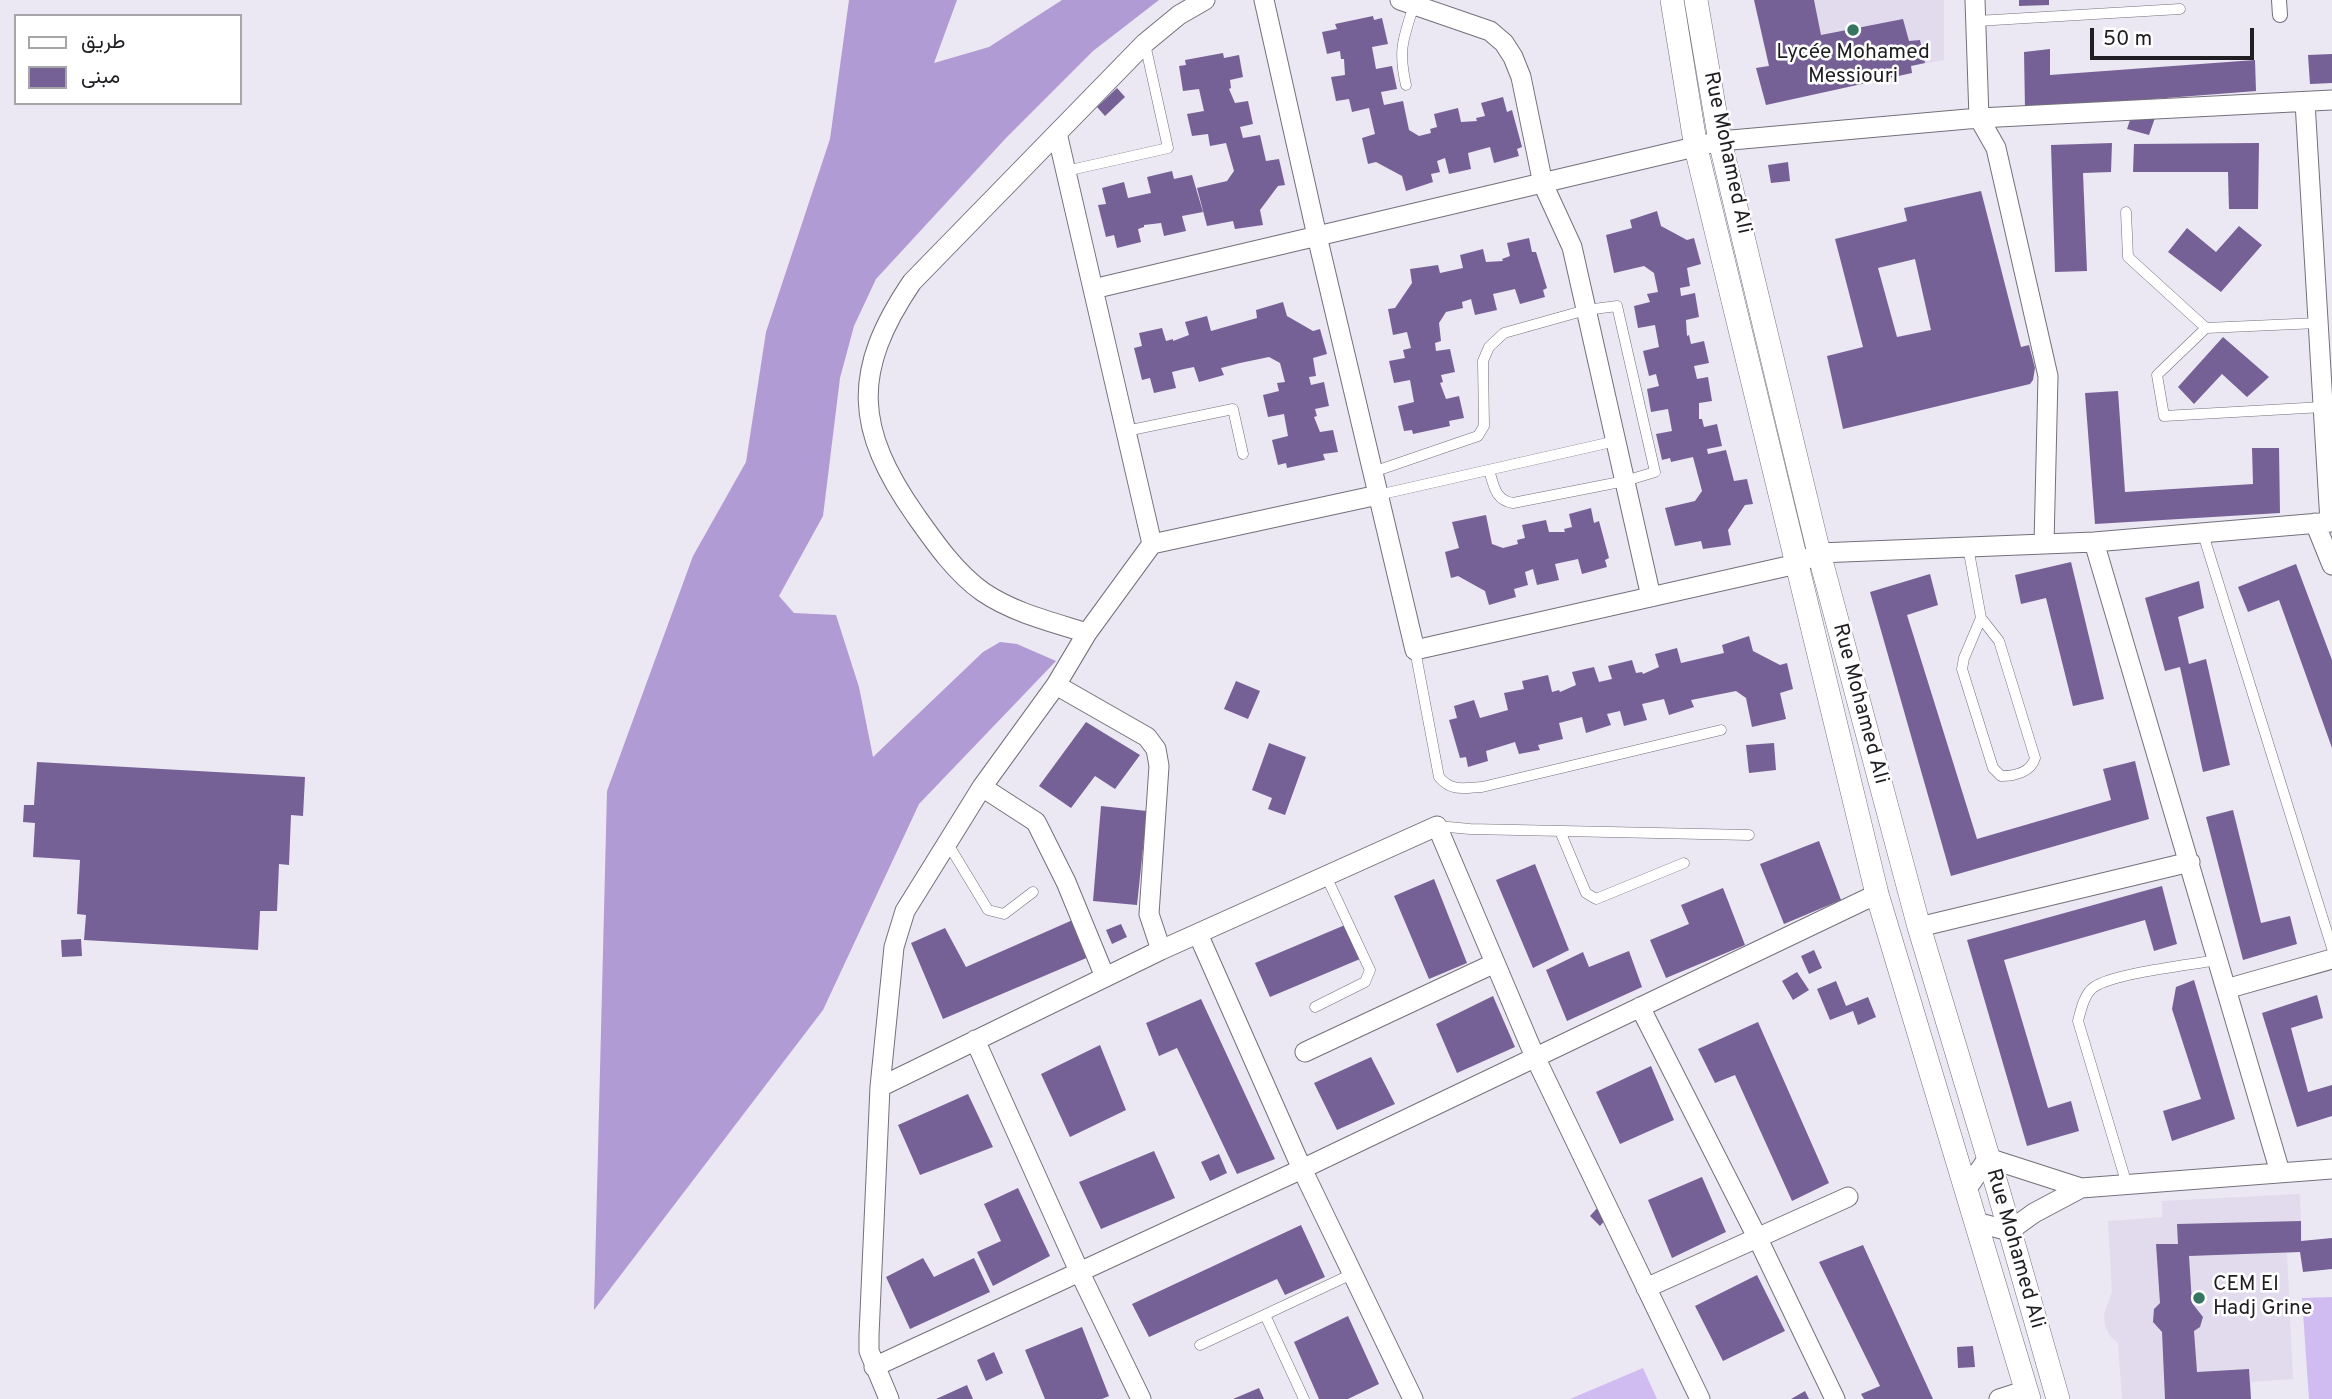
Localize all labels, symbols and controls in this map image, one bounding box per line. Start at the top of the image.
legend [14,14,242,105]
scale bar [2094,14,2258,58]
marker: Lycée Mohamed Messiouri [1845,22,1861,38]
text: 50 m [2103,26,2152,53]
text: طريق [81,29,126,56]
place label: Lycée Mohamed Messiouri [1776,41,1930,91]
text: مبنى [81,64,120,91]
street label: Rue Mohamed Ali [1697,70,1755,236]
street label: Rue Mohamed Ali [1825,621,1893,787]
street label: Rue Mohamed Ali [1979,1166,2049,1332]
place label: CEM El Hadj Grine [2213,1273,2312,1323]
marker: CEM El Hadj Grine [2191,1290,2207,1306]

